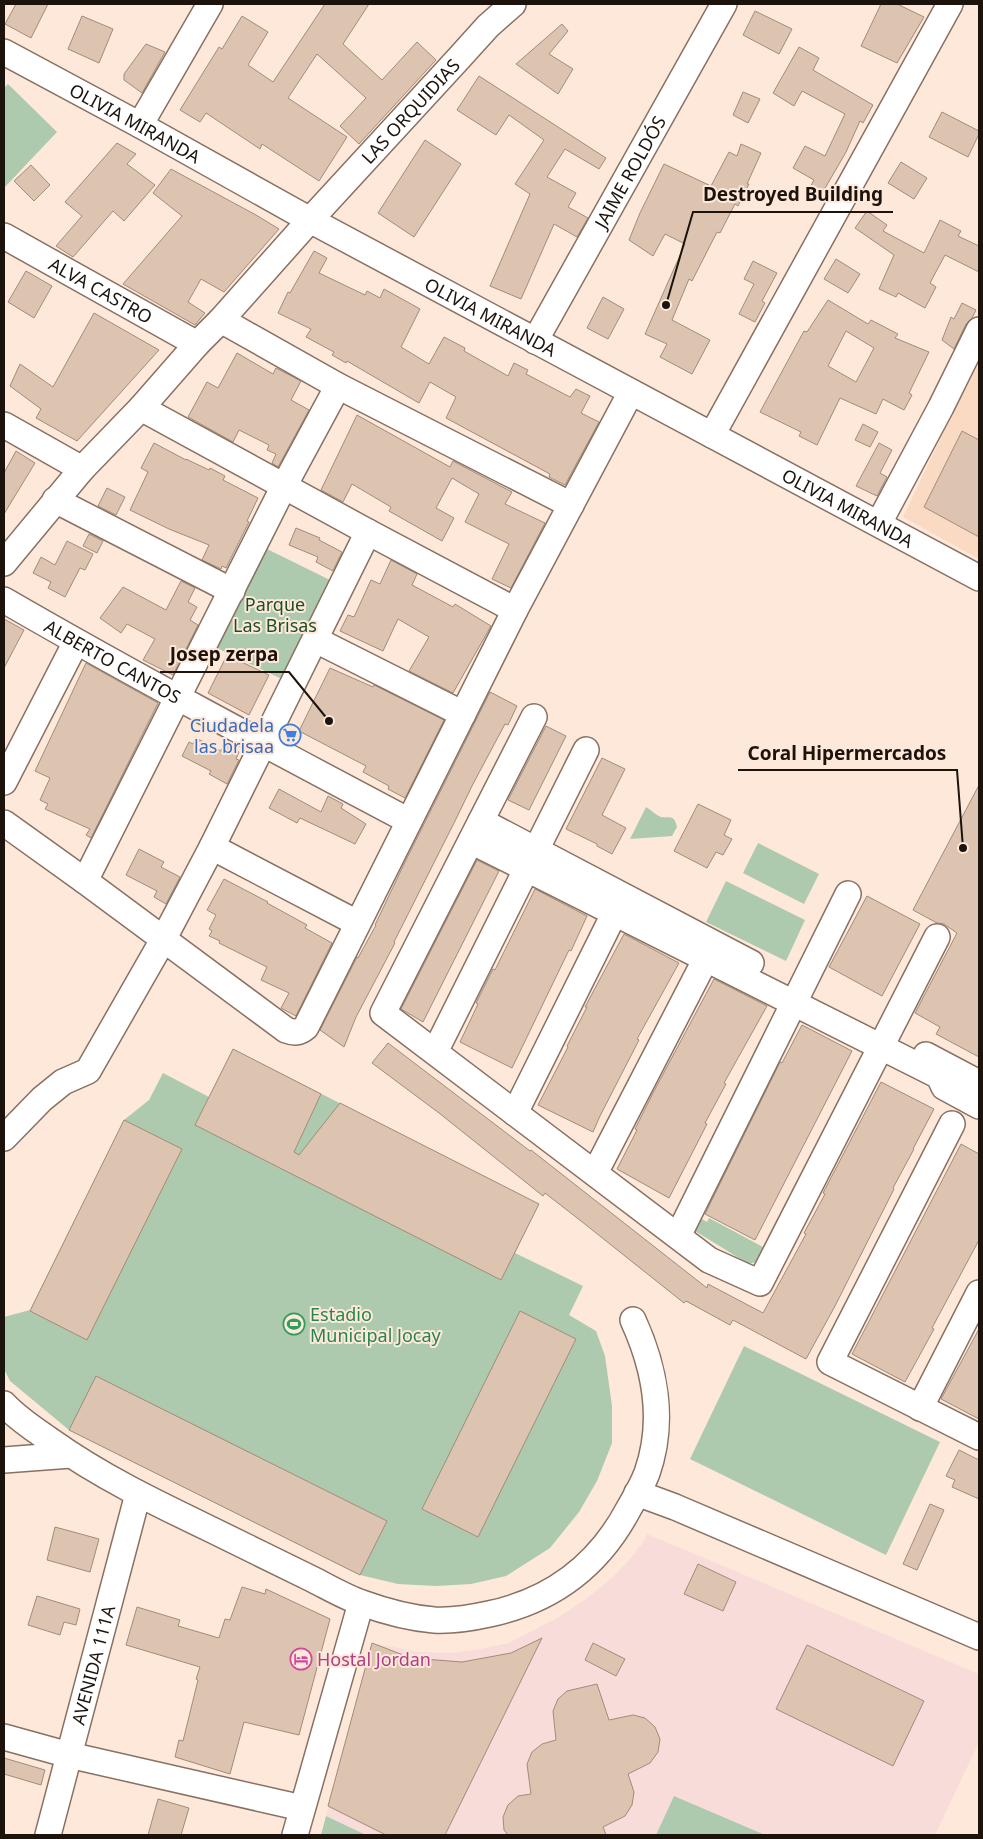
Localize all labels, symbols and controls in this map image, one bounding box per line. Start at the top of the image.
street label: LAS ORQUIDIAS [356,53,465,169]
street label: OLIVIA MIRANDA [65,77,205,169]
street label: JAIME ROLDÓS [588,111,671,234]
callout: Destroyed Building [693,178,893,212]
text: Destroyed Building [703,181,883,207]
street label: ALVA CASTRO [45,252,157,329]
street label: OLIVIA MIRANDA [421,272,561,362]
street label: OLIVIA MIRANDA [778,463,918,553]
park label: Parque Las Brisas [233,592,317,637]
street label: ALBERTO CANTOS [40,614,185,709]
callout: Josep zerpa [160,638,289,672]
text: Josep zerpa [168,641,278,667]
place label: Ciudadela las brisaa [190,713,274,758]
supermarket icon: Ciudadela las brisaa [278,723,302,747]
callout: Coral Hipermercados [738,736,957,770]
text: Coral Hipermercados [748,740,946,766]
place label: Estadio Municipal Jocay [310,1302,442,1347]
sports icon: Estadio Municipal Jocay [282,1312,306,1336]
street label: AVENIDA 111A [66,1602,120,1727]
hotel icon: Hostal Jordan [289,1647,313,1671]
place label: Hostal Jordan [317,1647,431,1671]

